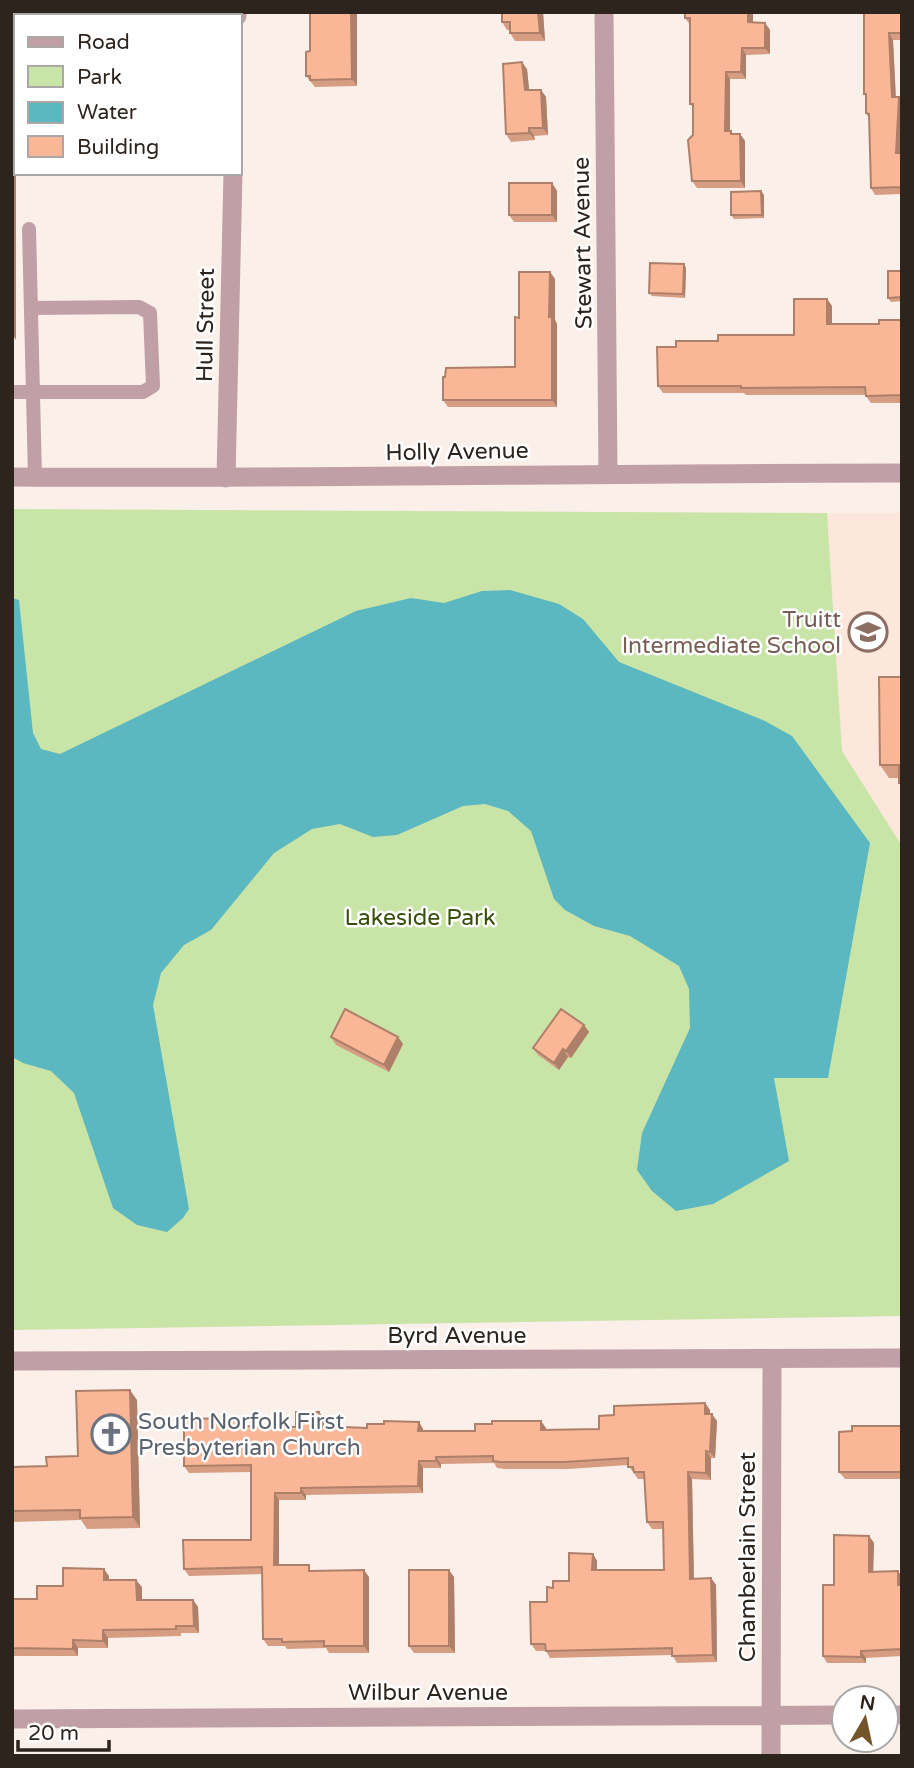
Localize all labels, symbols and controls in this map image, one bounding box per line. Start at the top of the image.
legend [14,14,242,175]
text: Road [77,30,130,55]
text: Park [77,65,122,90]
text: Water [77,100,137,125]
text: Building [77,135,159,160]
street label: Stewart Avenue [568,157,598,329]
street label: Hull Street [191,267,221,382]
street label: Holly Avenue [385,437,529,467]
place label: Truitt Intermediate School [622,606,841,660]
school or university icon: Truitt Intermediate School [847,611,889,653]
park label: Lakeside Park [345,904,495,932]
street label: Byrd Avenue [387,1322,527,1350]
place label: South Norfolk First Presbyterian Church [138,1408,361,1462]
church icon: South Norfolk First Presbyterian Church [90,1413,132,1455]
street label: Chamberlain Street [734,1452,762,1662]
street label: Wilbur Avenue [348,1679,508,1707]
north arrow [830,1684,900,1754]
text: N [858,1691,877,1715]
scale bar [18,1708,108,1752]
text: 20 m [28,1721,79,1746]

